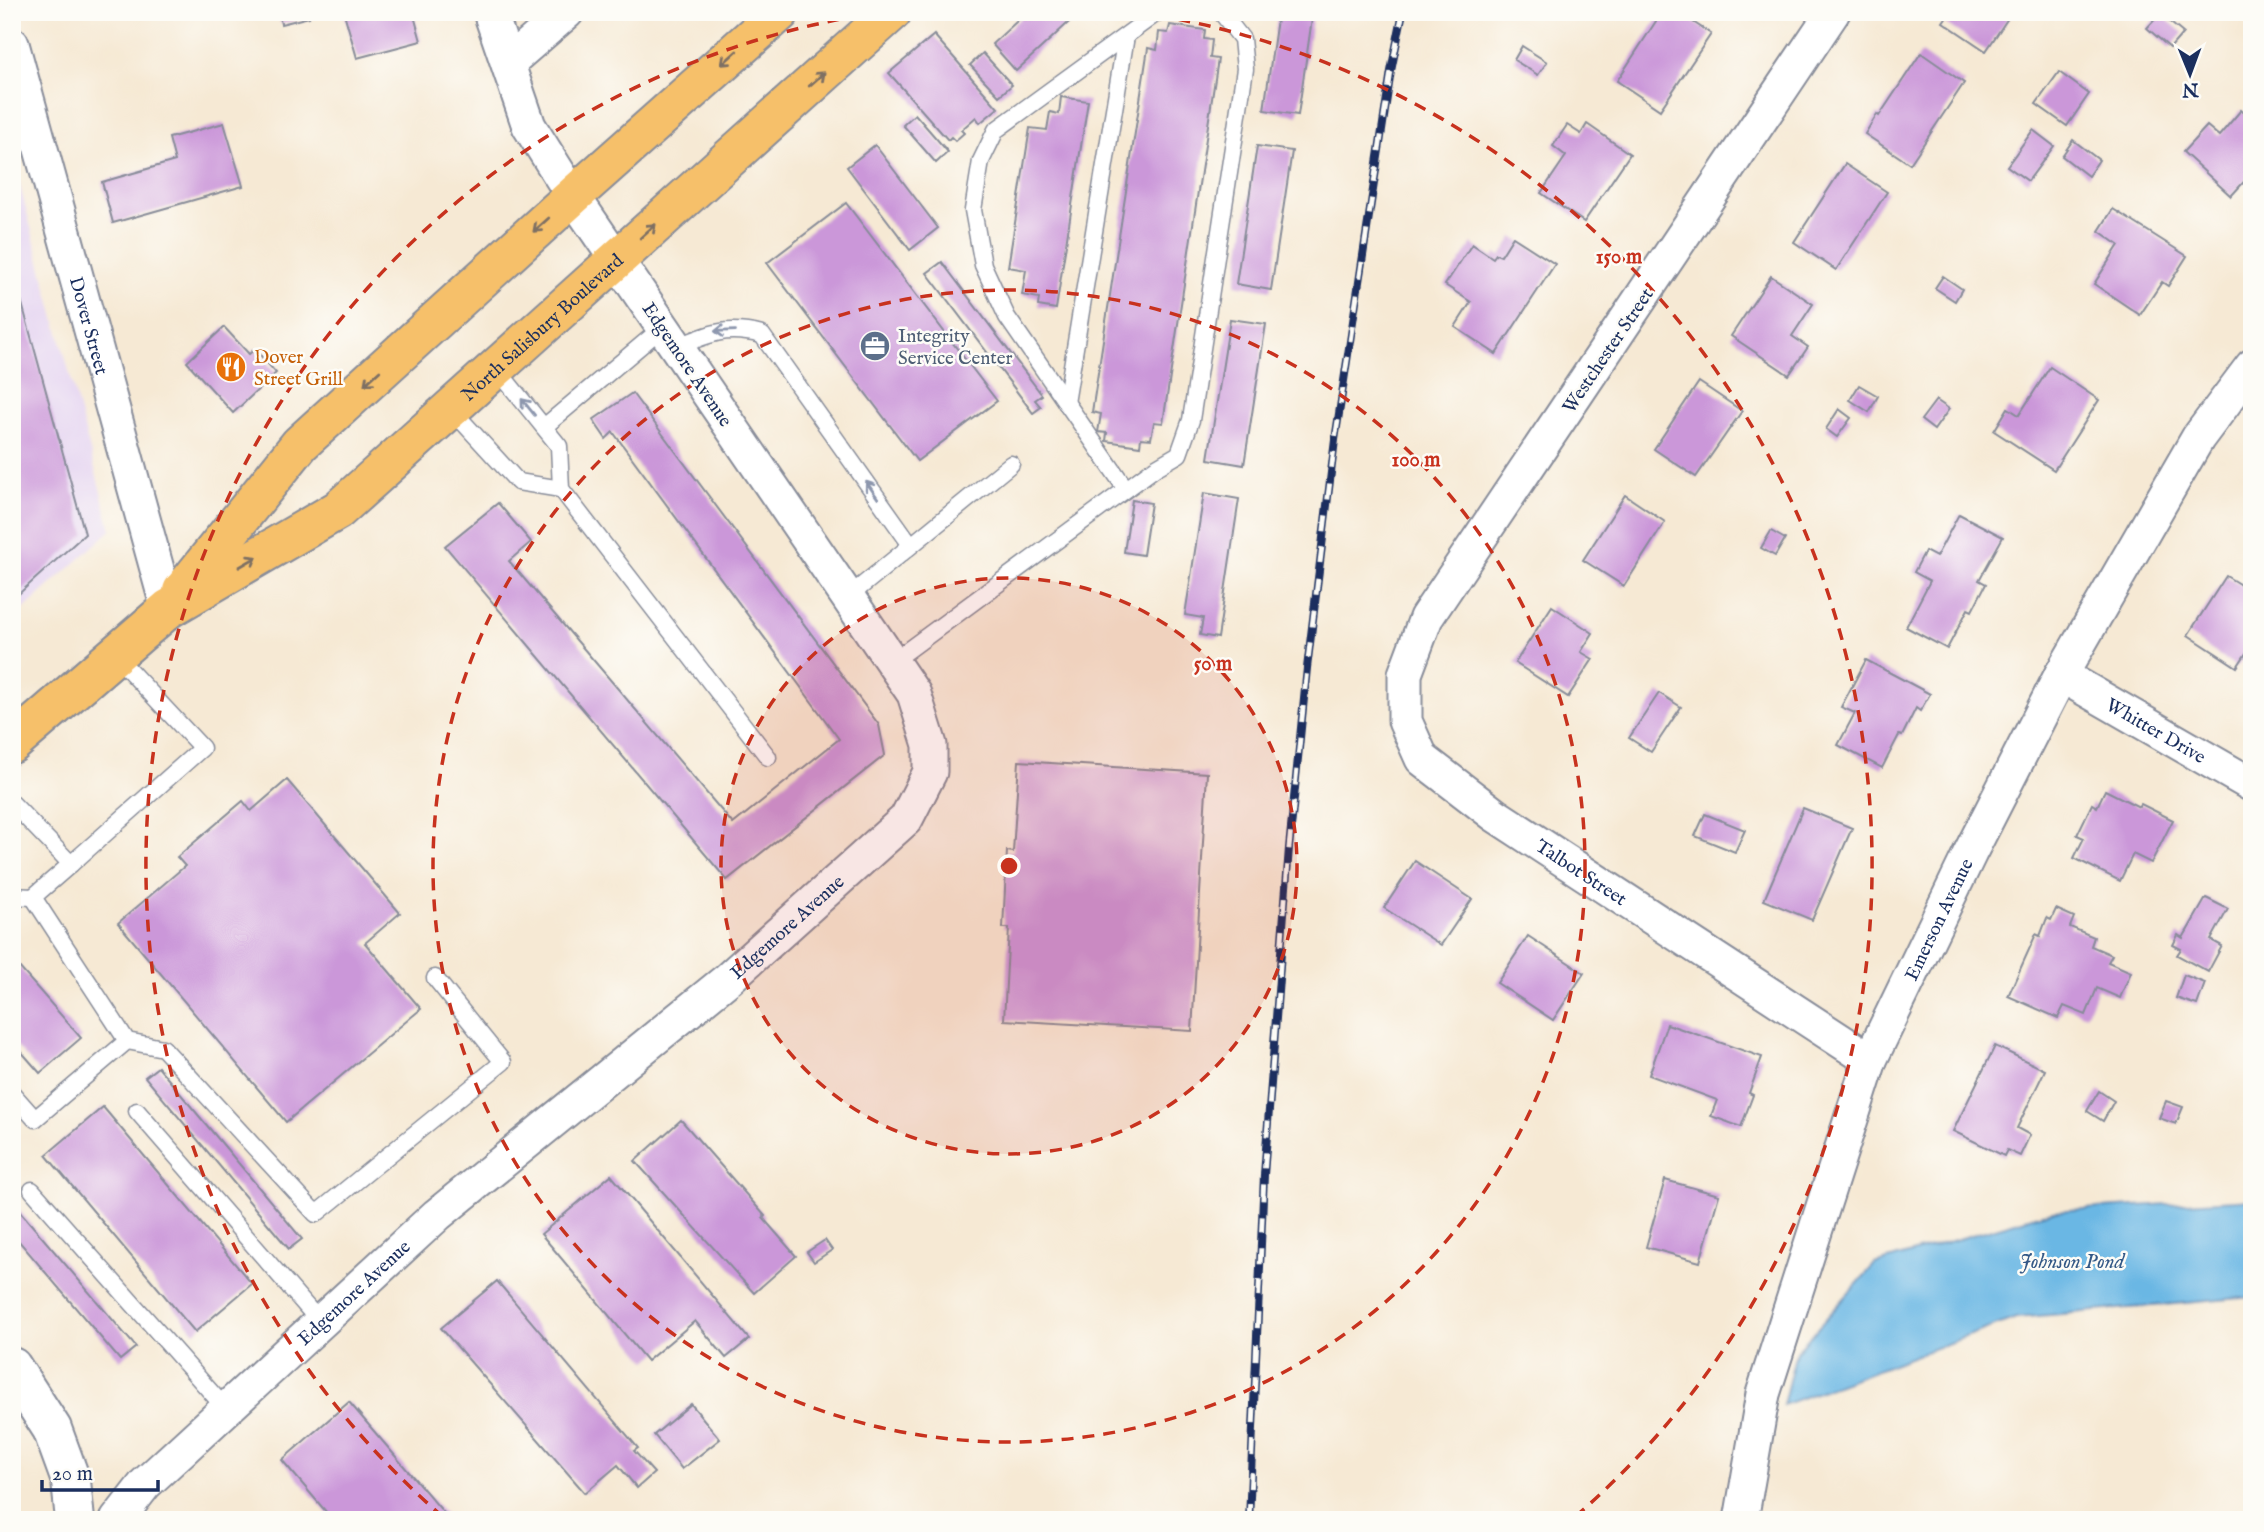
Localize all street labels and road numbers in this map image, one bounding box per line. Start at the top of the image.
street label: North Salisbury Boulevard [457,249,630,407]
street label: Dover Street [63,274,113,378]
street label: Westchester Street [1558,283,1660,418]
street label: Edgemore Avenue [636,298,737,432]
street label: Whitter Drive [2101,693,2210,770]
street label: Talbot Street [1530,835,1631,912]
street label: Emerson Avenue [1900,855,1980,985]
street label: Edgemore Avenue [726,870,850,985]
street label: Edgemore Avenue [293,1235,416,1351]

